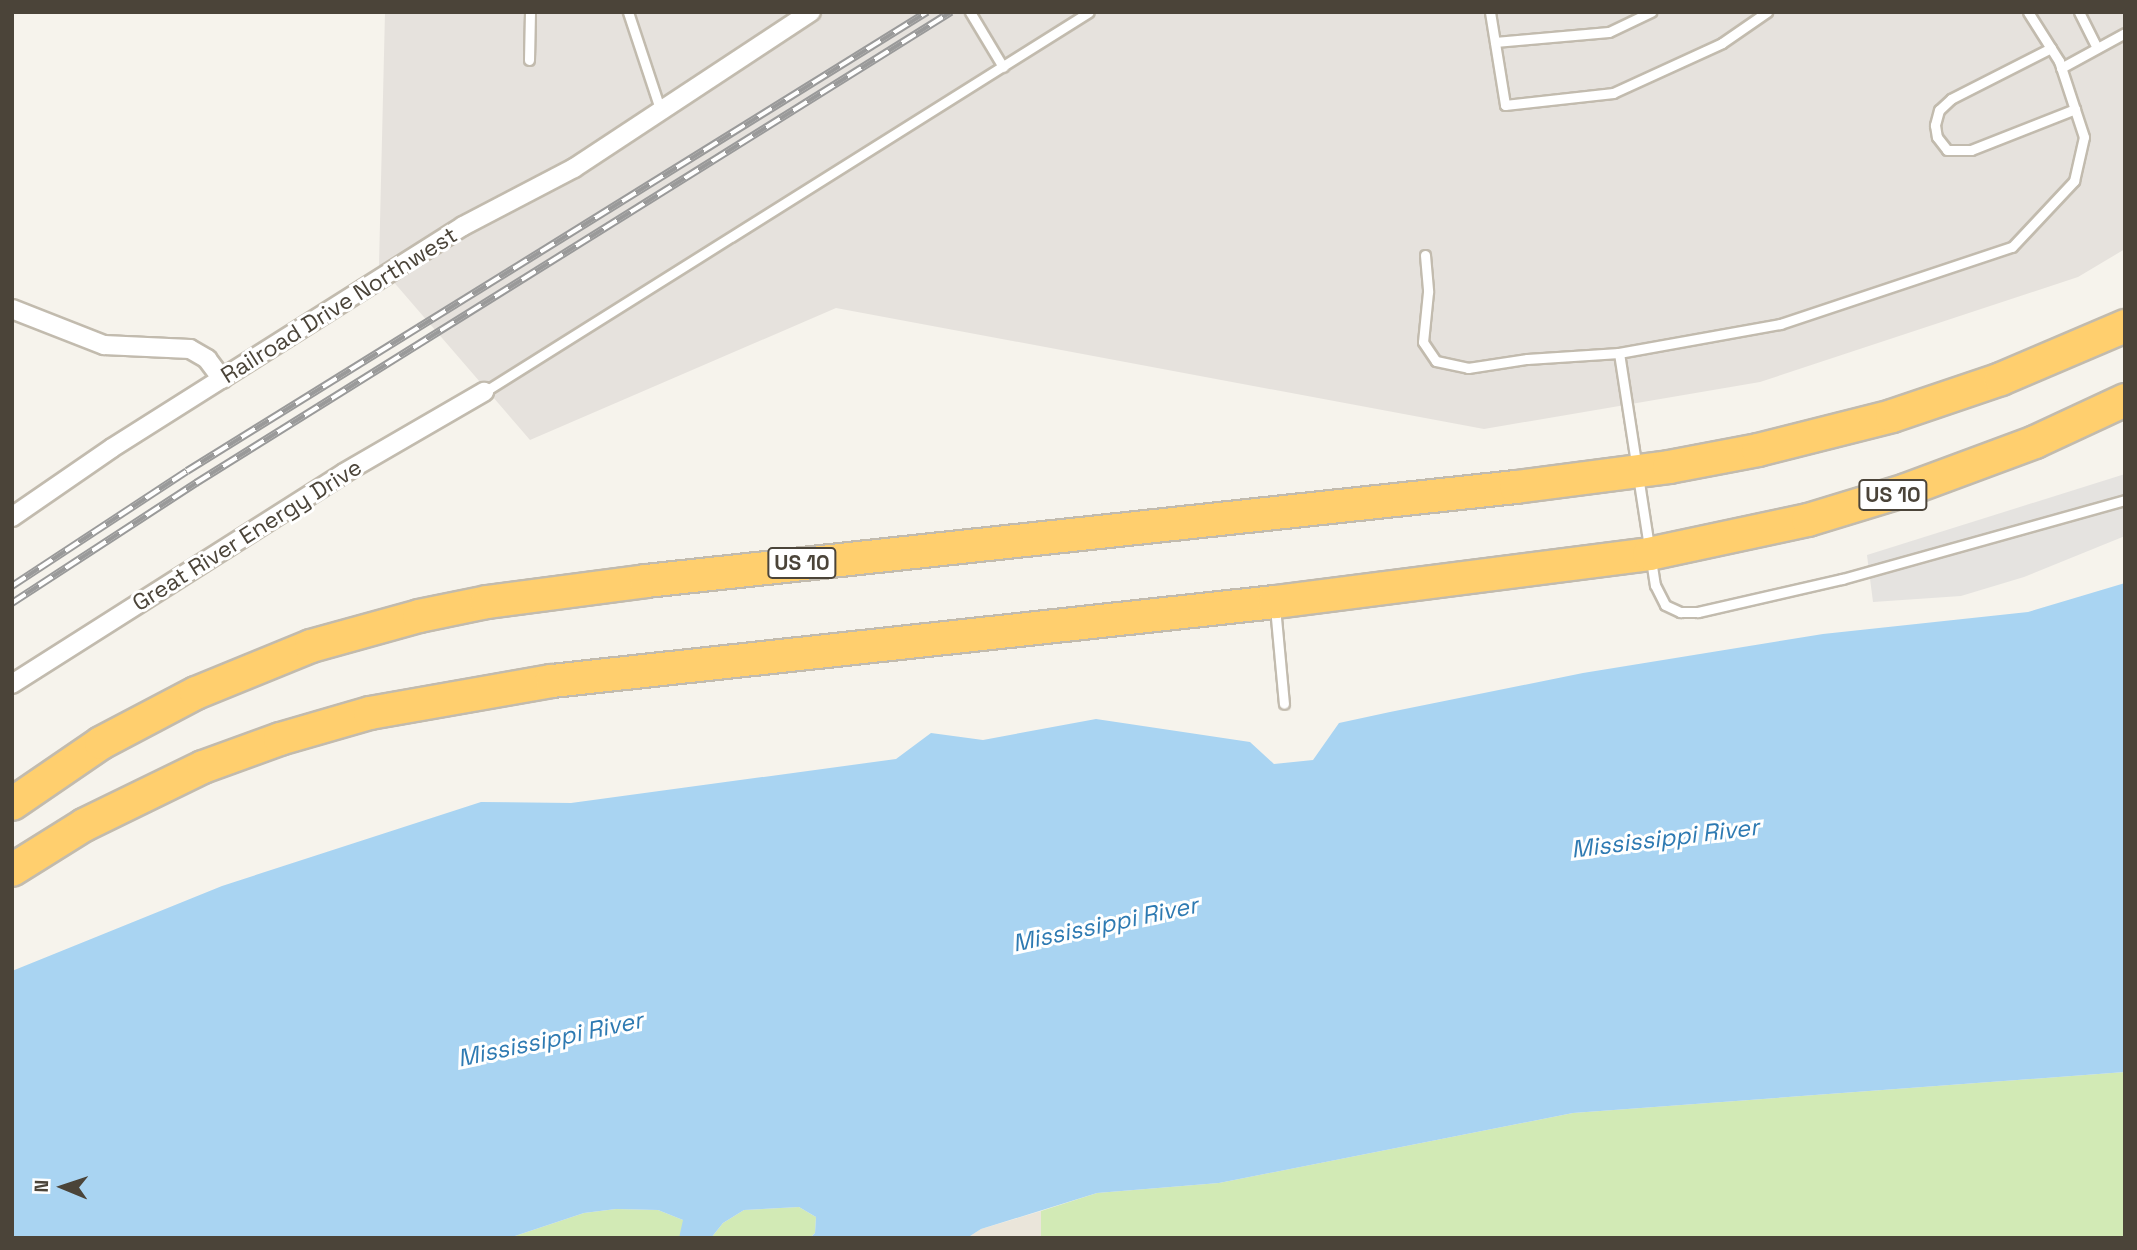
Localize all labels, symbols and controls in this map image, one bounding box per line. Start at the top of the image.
street label: Railroad Drive Northwest [216,221,462,389]
street label: Great River Energy Drive [127,453,367,617]
road number: US 10 [1858,477,1928,512]
road number: US 10 [767,546,837,580]
water label: Mississippi River [1570,812,1760,864]
water label: Mississippi River [1010,890,1200,958]
water label: Mississippi River [455,1005,645,1073]
north arrow [28,1152,98,1222]
text: N [29,1179,54,1193]

